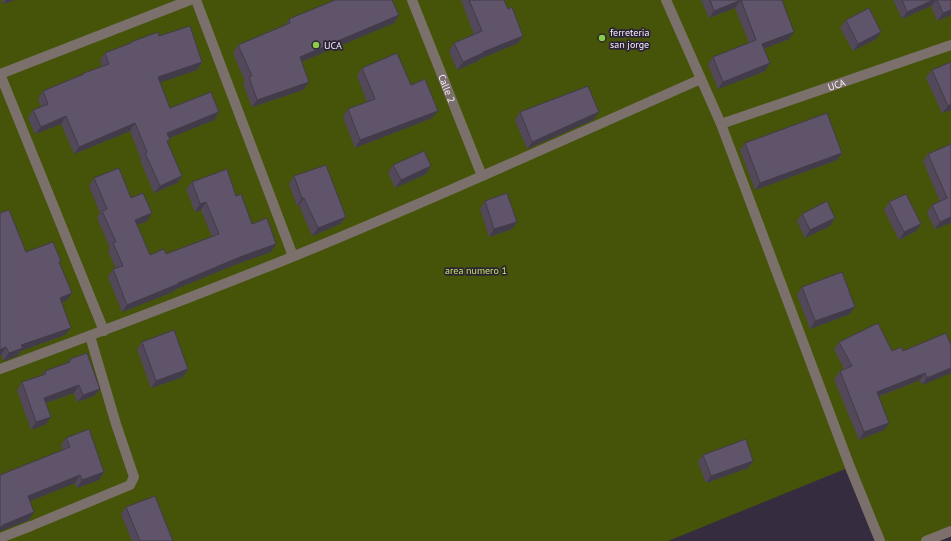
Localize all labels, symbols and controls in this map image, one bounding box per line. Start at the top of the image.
place label: ferreteria san jorge [610,26,649,51]
marker: ferreteria san jorge [597,33,607,43]
place label: UCA [324,39,342,52]
marker: UCA [311,40,321,50]
street label: Calle 2 [436,72,459,104]
street label: UCA [826,75,847,93]
park label: area numero 1 [445,264,507,277]

